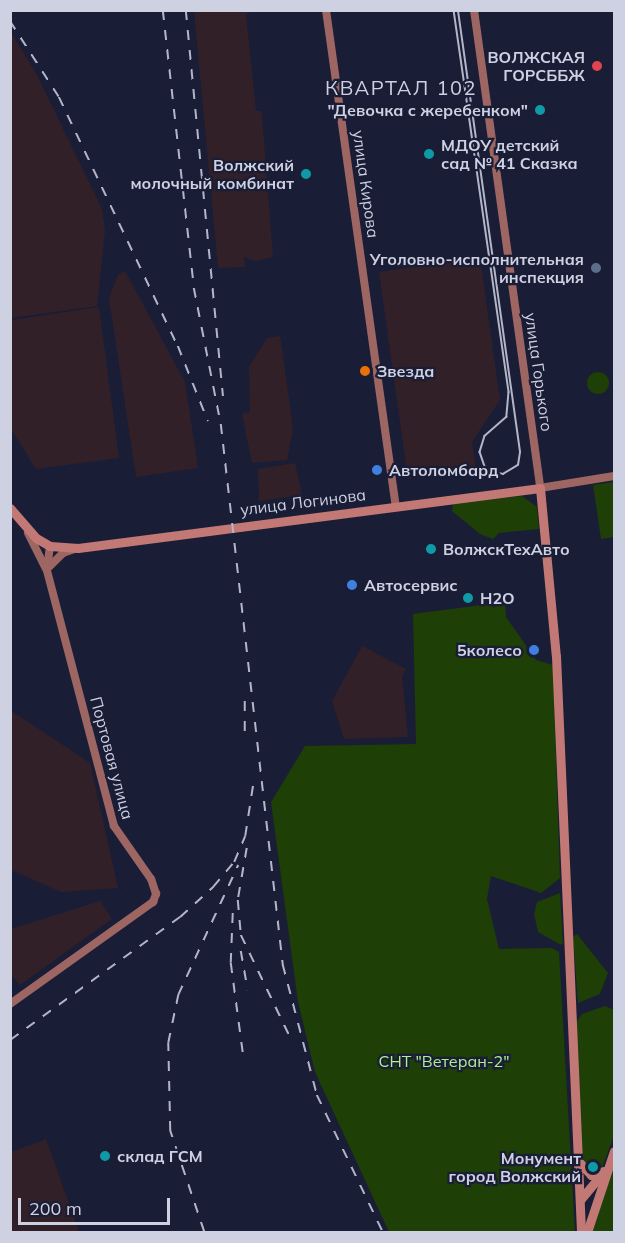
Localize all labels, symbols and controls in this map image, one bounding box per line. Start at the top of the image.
place label: ВОЛЖСКАЯ ГОРСББЖ [488,47,585,85]
marker: ВОЛЖСКАЯ ГОРСББЖ [590,59,604,73]
district label: КВАРТАЛ 102 [325,75,477,99]
place label: "Девочка с жеребенком" [327,100,528,120]
marker: "Девочка с жеребенком" [533,103,547,117]
street label: улица Кирова [349,129,383,239]
place label: МДОУ детский сад № 41 Сказка [441,135,578,173]
marker: МДОУ детский сад № 41 Сказка [422,147,436,161]
place label: Волжский молочный комбинат [130,155,294,193]
marker: Волжский молочный комбинат [299,167,313,181]
place label: Уголовно-исполнительная инспекция [370,249,584,287]
marker: Уголовно-исполнительная инспекция [589,261,603,275]
street label: улица Горького [521,311,557,433]
place label: Звезда [377,361,434,381]
marker: Звезда [358,364,372,378]
place label: Автоломбард [389,460,498,480]
marker: Автоломбард [370,463,384,477]
street label: улица Логинова [239,485,367,519]
place label: ВолжскТехАвто [443,539,570,559]
marker: ВолжскТехАвто [424,542,438,556]
place label: Автосервис [364,575,458,595]
marker: Автосервис [345,578,359,592]
place label: H2O [480,588,515,608]
marker: H2O [461,591,475,605]
place label: 5колесо [457,640,522,660]
marker: 5колесо [527,643,541,657]
street label: Портовая улица [86,695,138,821]
park label: СНТ "Ветеран-2" [379,1051,509,1071]
place label: склад ГСМ [117,1146,203,1166]
place label: Монумент город Волжский [448,1148,581,1186]
marker: склад ГСМ [98,1149,112,1163]
marker: Монумент город Волжский [586,1160,600,1174]
scale bar [21,1186,172,1224]
text: 200 m [29,1197,82,1220]

